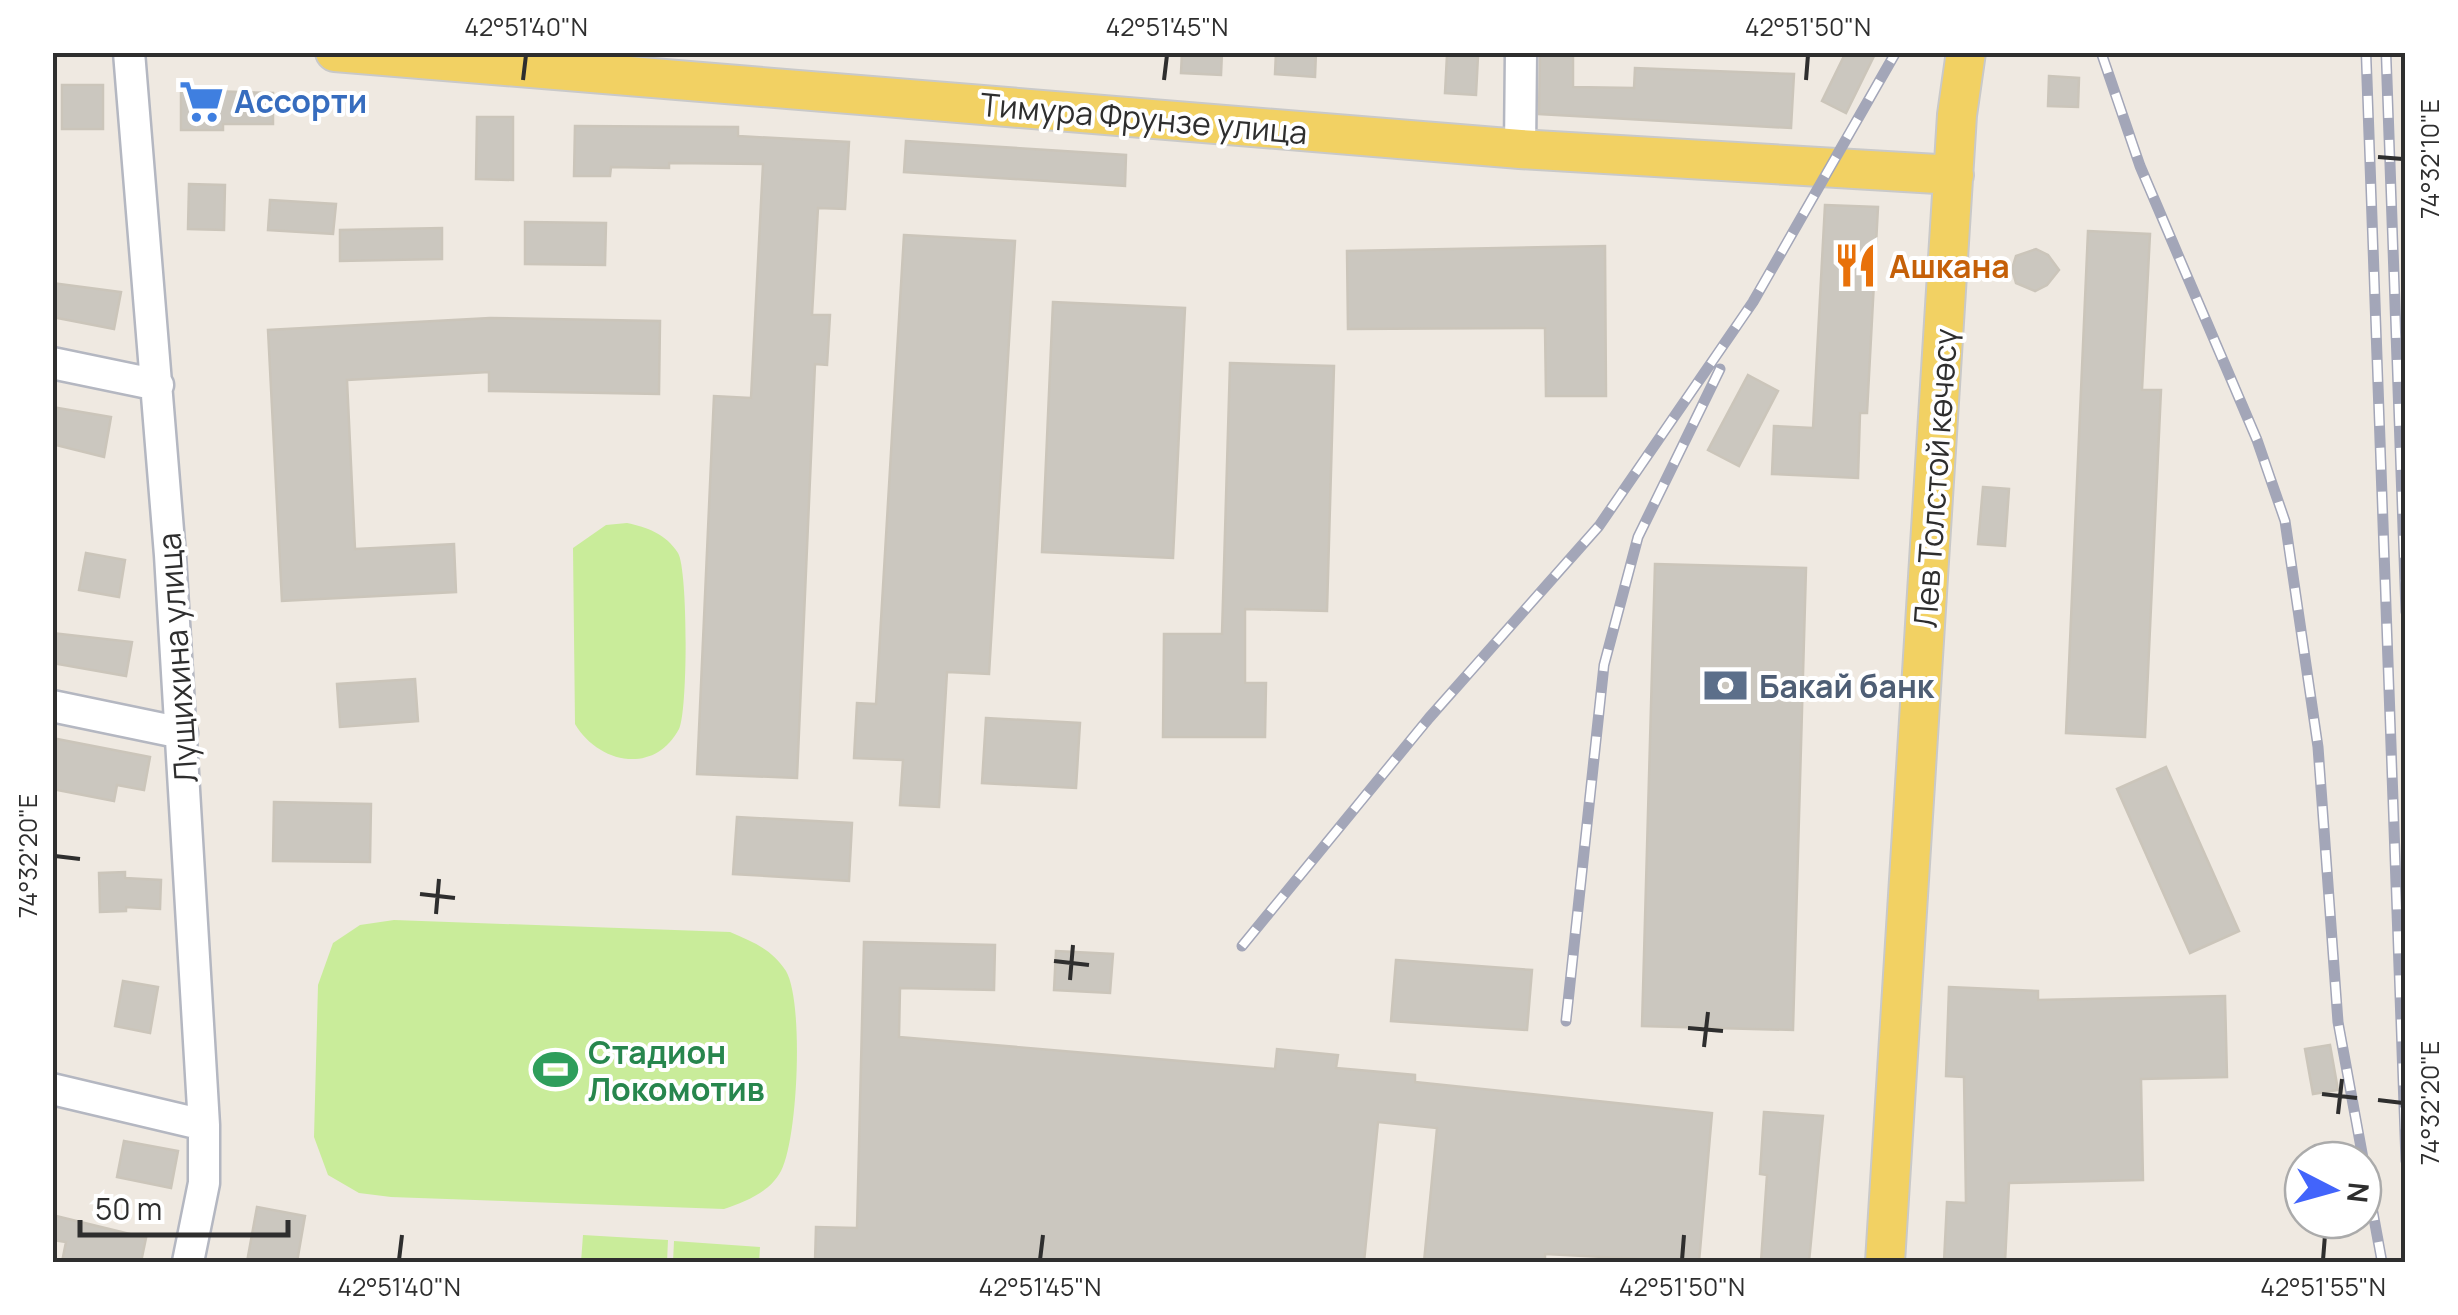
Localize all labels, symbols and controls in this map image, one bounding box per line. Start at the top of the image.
text: 42°51'40"N [464,9,588,44]
text: 42°51'45"N [1106,9,1228,44]
text: 42°51'50"N [1745,9,1871,44]
supermarket icon: Ассорти [177,77,225,125]
place label: Ассорти [234,79,367,123]
street label: Тимура Фрунзе улица [979,82,1309,154]
text: 74°32'10"E [2412,99,2447,219]
restaurant icon: Ашкана [1832,242,1880,290]
place label: Ашкана [1889,244,2010,288]
street label: Лев Толстой көчөсү [1903,327,1967,629]
street label: Лущихина улица [146,531,208,785]
bank icon: Бакай банк [1702,662,1750,710]
place label: Бакай банк [1759,664,1935,708]
text: 74°32'20"E [10,794,45,918]
place label: Стадион Локомотив [588,1030,765,1111]
text: 74°32'20"E [2412,1041,2447,1165]
sports icon: Стадион Локомотив [531,1046,579,1094]
north arrow [2283,1140,2383,1240]
scale bar [80,1175,288,1237]
text: N [2339,1181,2379,1205]
text: 50 m [95,1188,162,1229]
text: 42°51'40"N [337,1269,461,1304]
text: 42°51'45"N [979,1269,1101,1304]
text: 42°51'50"N [1619,1269,1745,1304]
text: 42°51'55"N [2260,1269,2386,1304]

